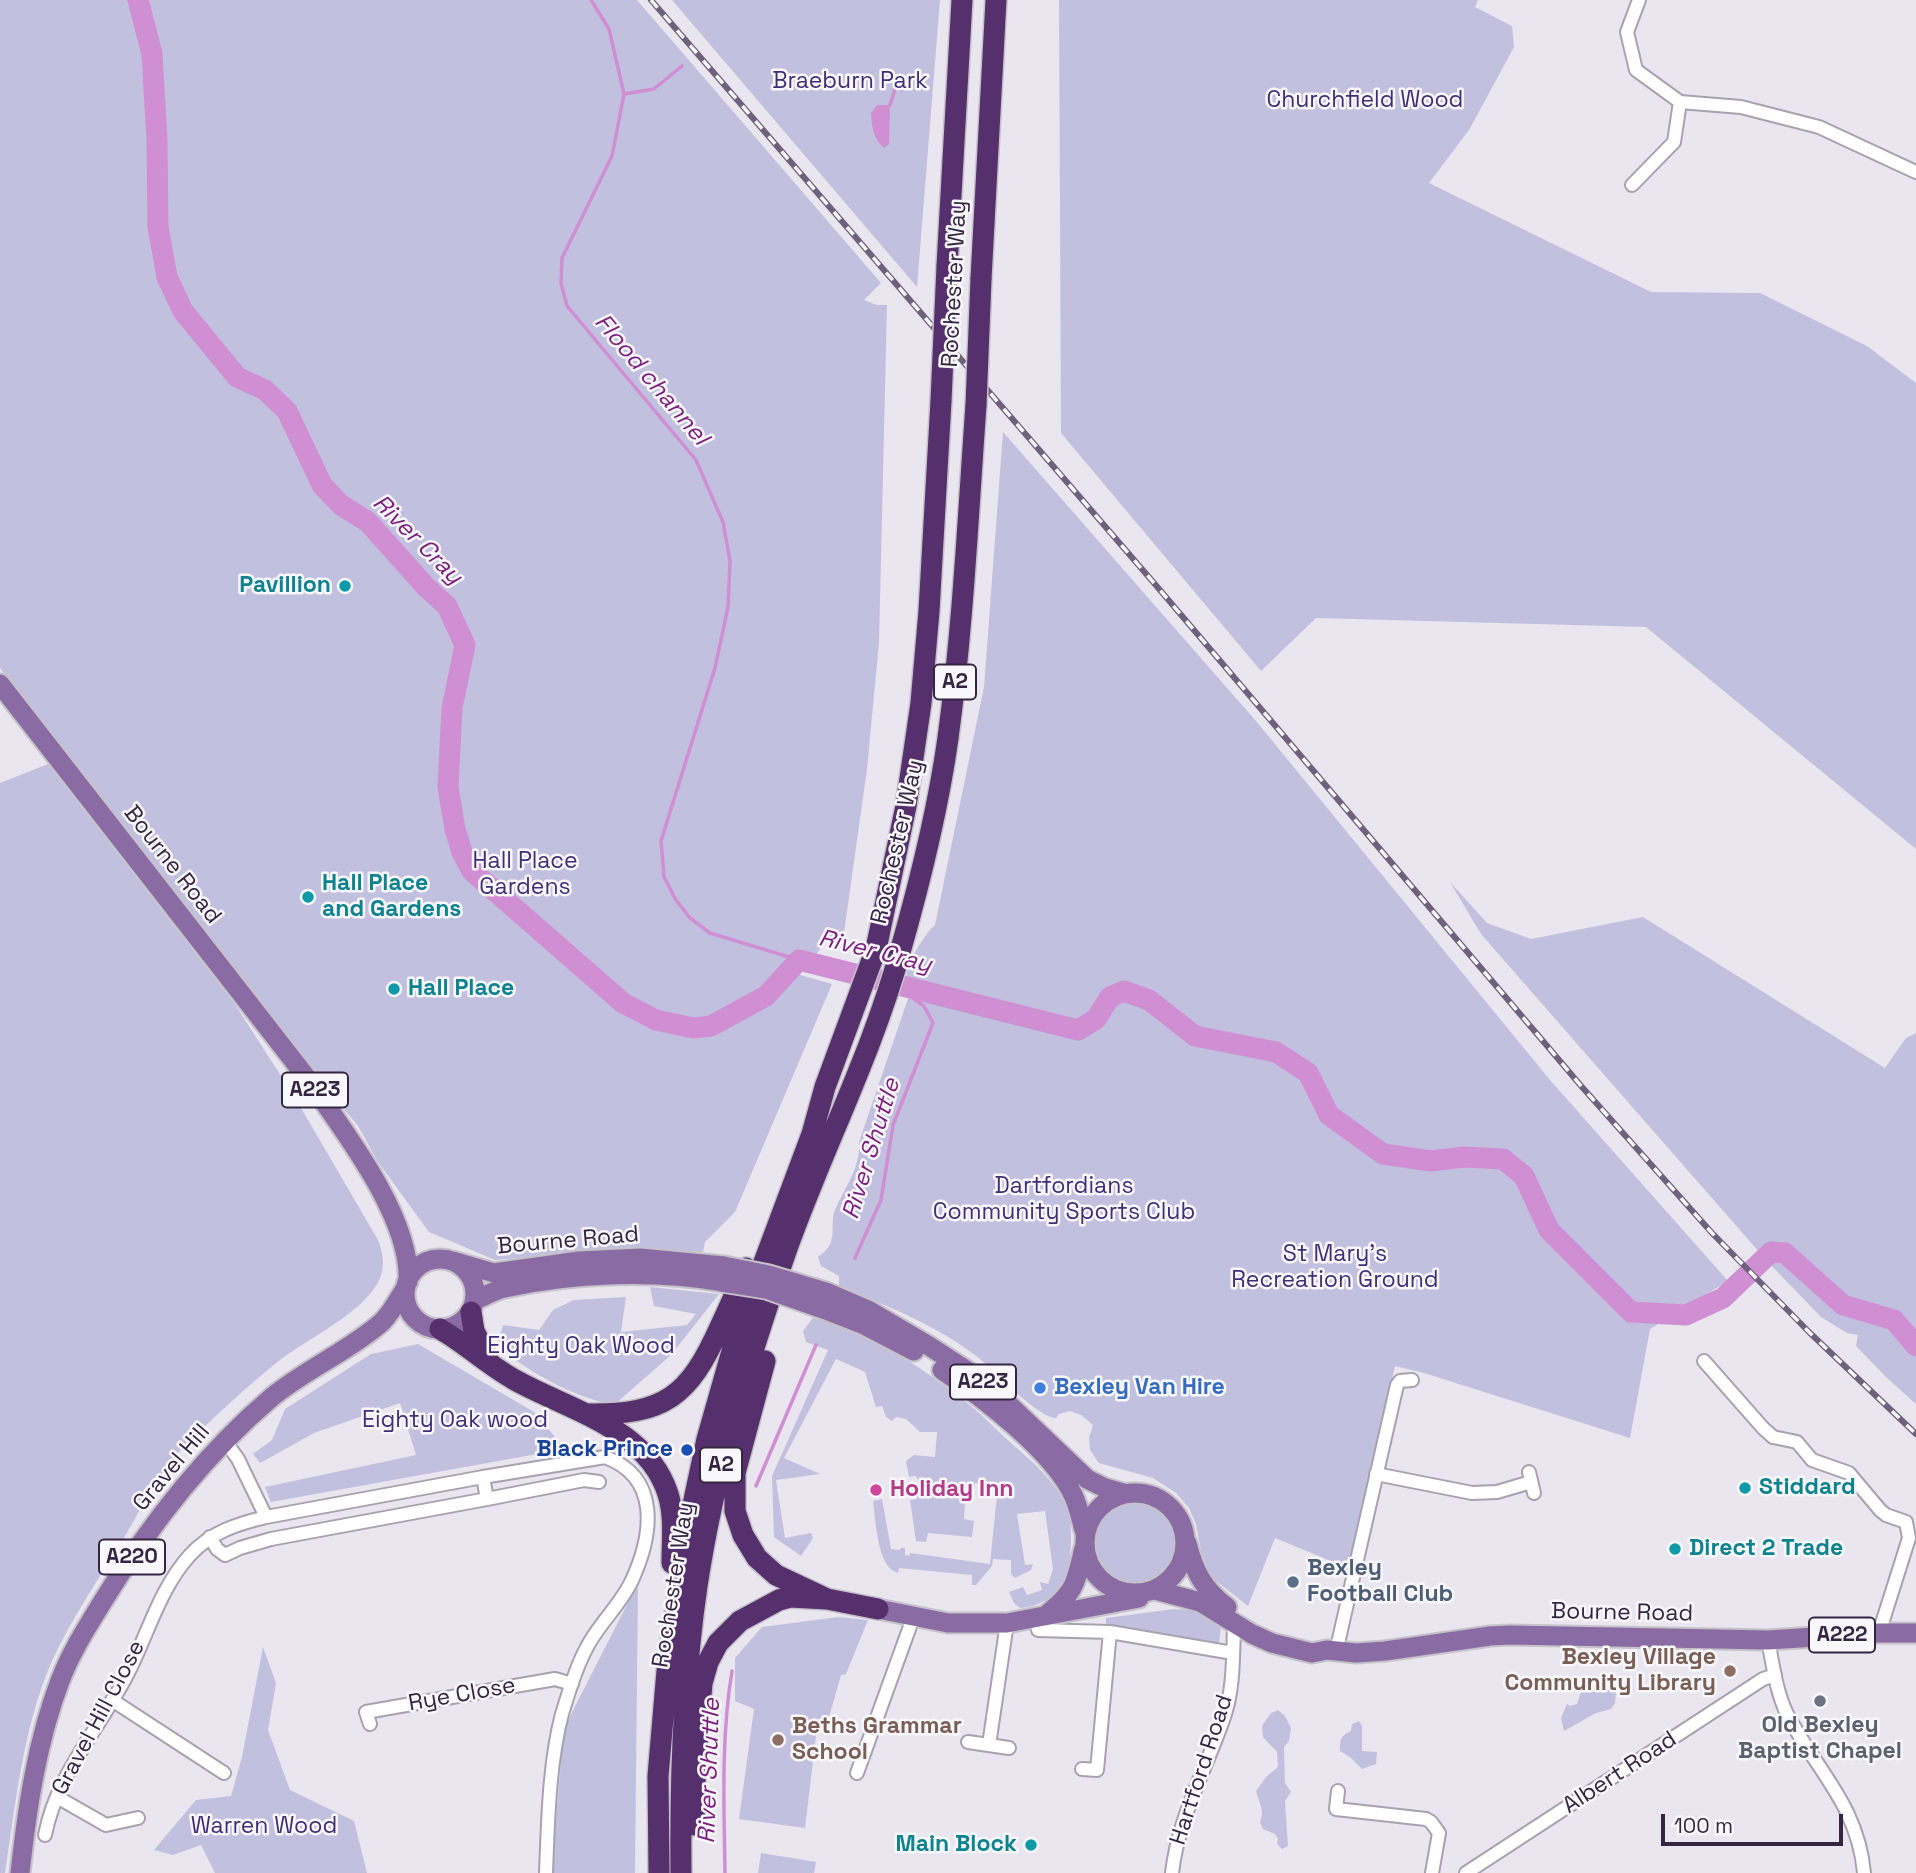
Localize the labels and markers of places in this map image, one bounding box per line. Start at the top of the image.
place label: Pavillion [239,572,331,600]
marker: Pavillion [337,578,353,594]
place label: Hall Place and Gardens [322,870,461,924]
marker: Hall Place and Gardens [300,889,316,905]
place label: Hall Place [408,975,514,1003]
marker: Hall Place [386,981,402,997]
place label: Bexley Van Hire [1054,1374,1225,1402]
marker: Bexley Van Hire [1032,1380,1048,1396]
place label: Black Prince [536,1436,673,1464]
marker: Black Prince [679,1442,695,1458]
place label: Stiddard [1759,1474,1856,1502]
place label: Holiday Inn [890,1476,1013,1504]
marker: Stiddard [1737,1480,1753,1496]
marker: Holiday Inn [868,1482,884,1498]
place label: Direct 2 Trade [1689,1535,1843,1563]
marker: Direct 2 Trade [1667,1541,1683,1557]
place label: Bexley Football Club [1307,1555,1453,1609]
marker: Bexley Football Club [1285,1574,1301,1590]
place label: Bexley Village Community Library [1504,1644,1716,1698]
marker: Bexley Village Community Library [1722,1663,1738,1679]
marker: Old Bexley Baptist Chapel [1812,1693,1828,1709]
place label: Old Bexley Baptist Chapel [1738,1712,1902,1766]
place label: Beths Grammar School [792,1713,962,1767]
marker: Beths Grammar School [770,1732,786,1748]
place label: Main Block [895,1831,1017,1859]
marker: Main Block [1023,1837,1039,1853]

